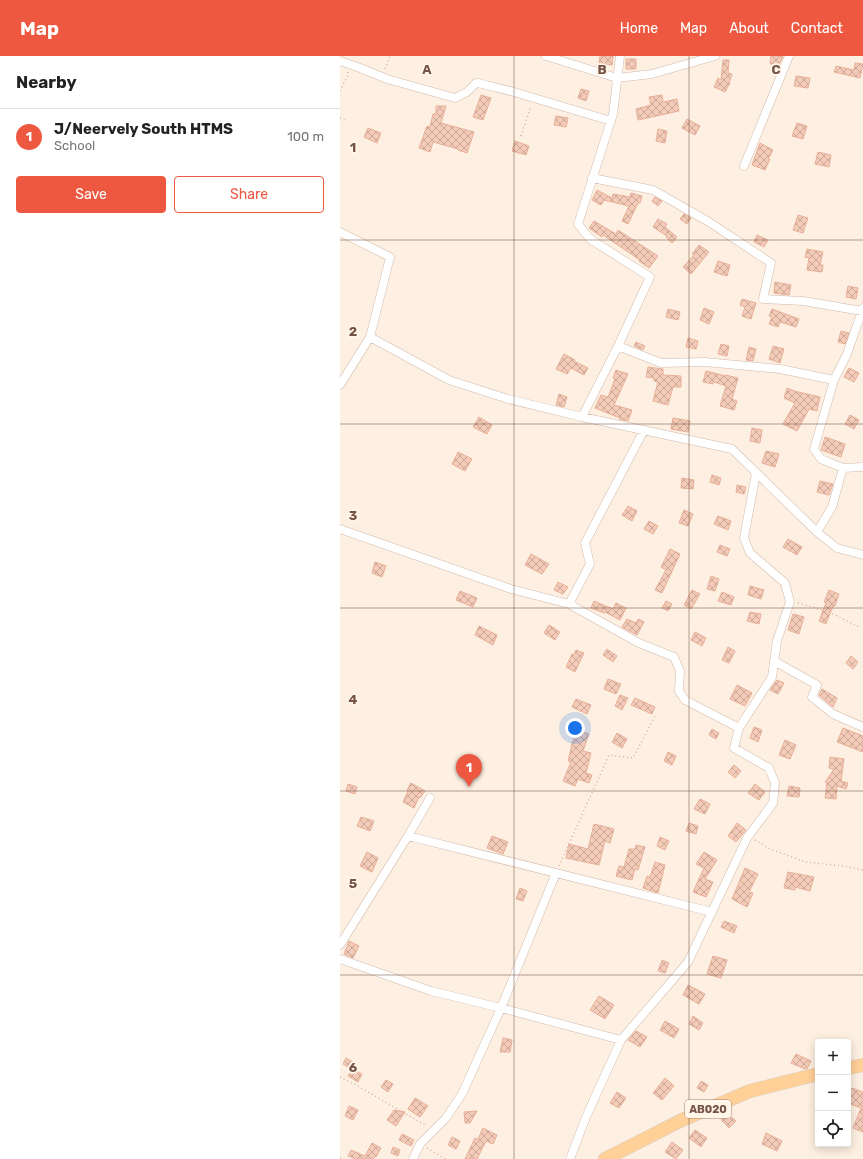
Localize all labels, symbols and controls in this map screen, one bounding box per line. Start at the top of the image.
text: Map [20,17,59,40]
text: Home [620,20,658,37]
text: Map [680,20,707,37]
text: About [729,20,769,37]
text: Contact [791,20,843,37]
text: A [422,62,432,77]
text: B [597,62,607,77]
text: C [771,62,781,77]
text: Nearby [16,72,77,92]
text: J/Neervely South HTMS [54,120,233,138]
text: 1 [26,129,32,144]
text: 100 m [287,129,324,144]
text: School [54,138,95,153]
text: 1 [350,140,356,155]
button: Save [16,176,166,213]
button: Share [174,176,324,213]
text: 2 [349,324,357,339]
text: 3 [349,508,358,523]
text: 4 [349,692,358,707]
your location [565,718,585,738]
pin: 1 [456,754,482,787]
text: 5 [349,876,357,891]
map controls [815,1039,851,1147]
button: + [815,1039,851,1075]
text: 6 [349,1060,358,1075]
button: − [815,1075,851,1111]
road number: AB020 [685,1100,731,1118]
button: locate [815,1111,851,1147]

